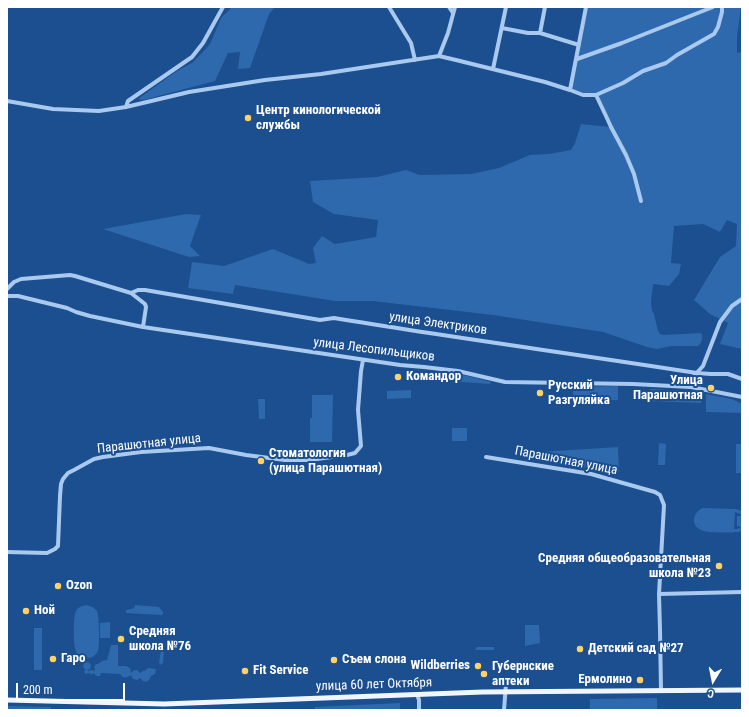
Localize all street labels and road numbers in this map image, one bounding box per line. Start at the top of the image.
street label: улица Электриков [388,309,488,339]
street label: улица Лесопильщиков [312,335,436,365]
street label: Парашютная улица [96,431,202,457]
street label: Парашютная улица [513,443,619,479]
street label: улица 60 лет Октября [316,675,432,695]

